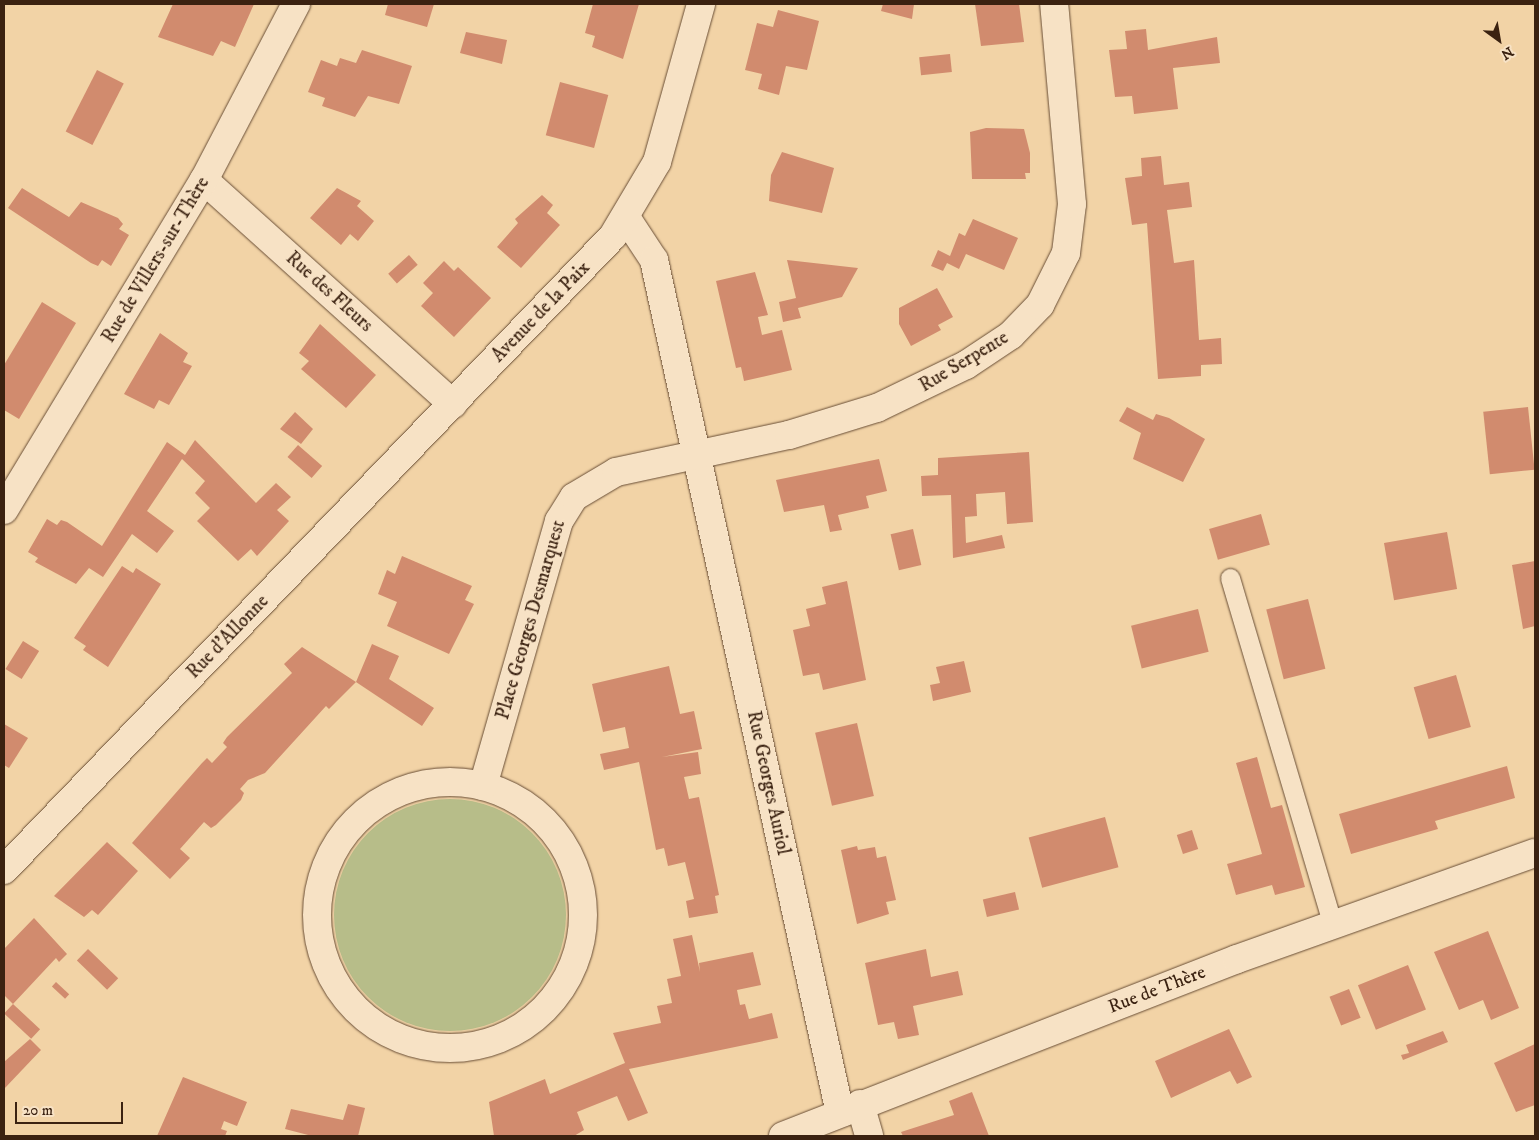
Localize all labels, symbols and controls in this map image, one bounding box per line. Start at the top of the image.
north arrow [1474,15,1524,65]
text: N [1497,42,1517,63]
street label: Rue de Villers-sur-Thère [97,173,215,347]
street label: Rue des Fleurs [281,247,377,337]
street label: Avenue de la Paix [487,257,595,367]
street label: Rue Serpente [915,327,1013,397]
street label: Place Georges Desmarquest [492,518,570,722]
street label: Rue d'Allonne [182,590,274,684]
street label: Rue Georges Auriol [742,709,794,857]
street label: Rue de Thère [1105,961,1209,1019]
scale bar [18,1092,125,1124]
text: 20 m [23,1101,53,1120]

